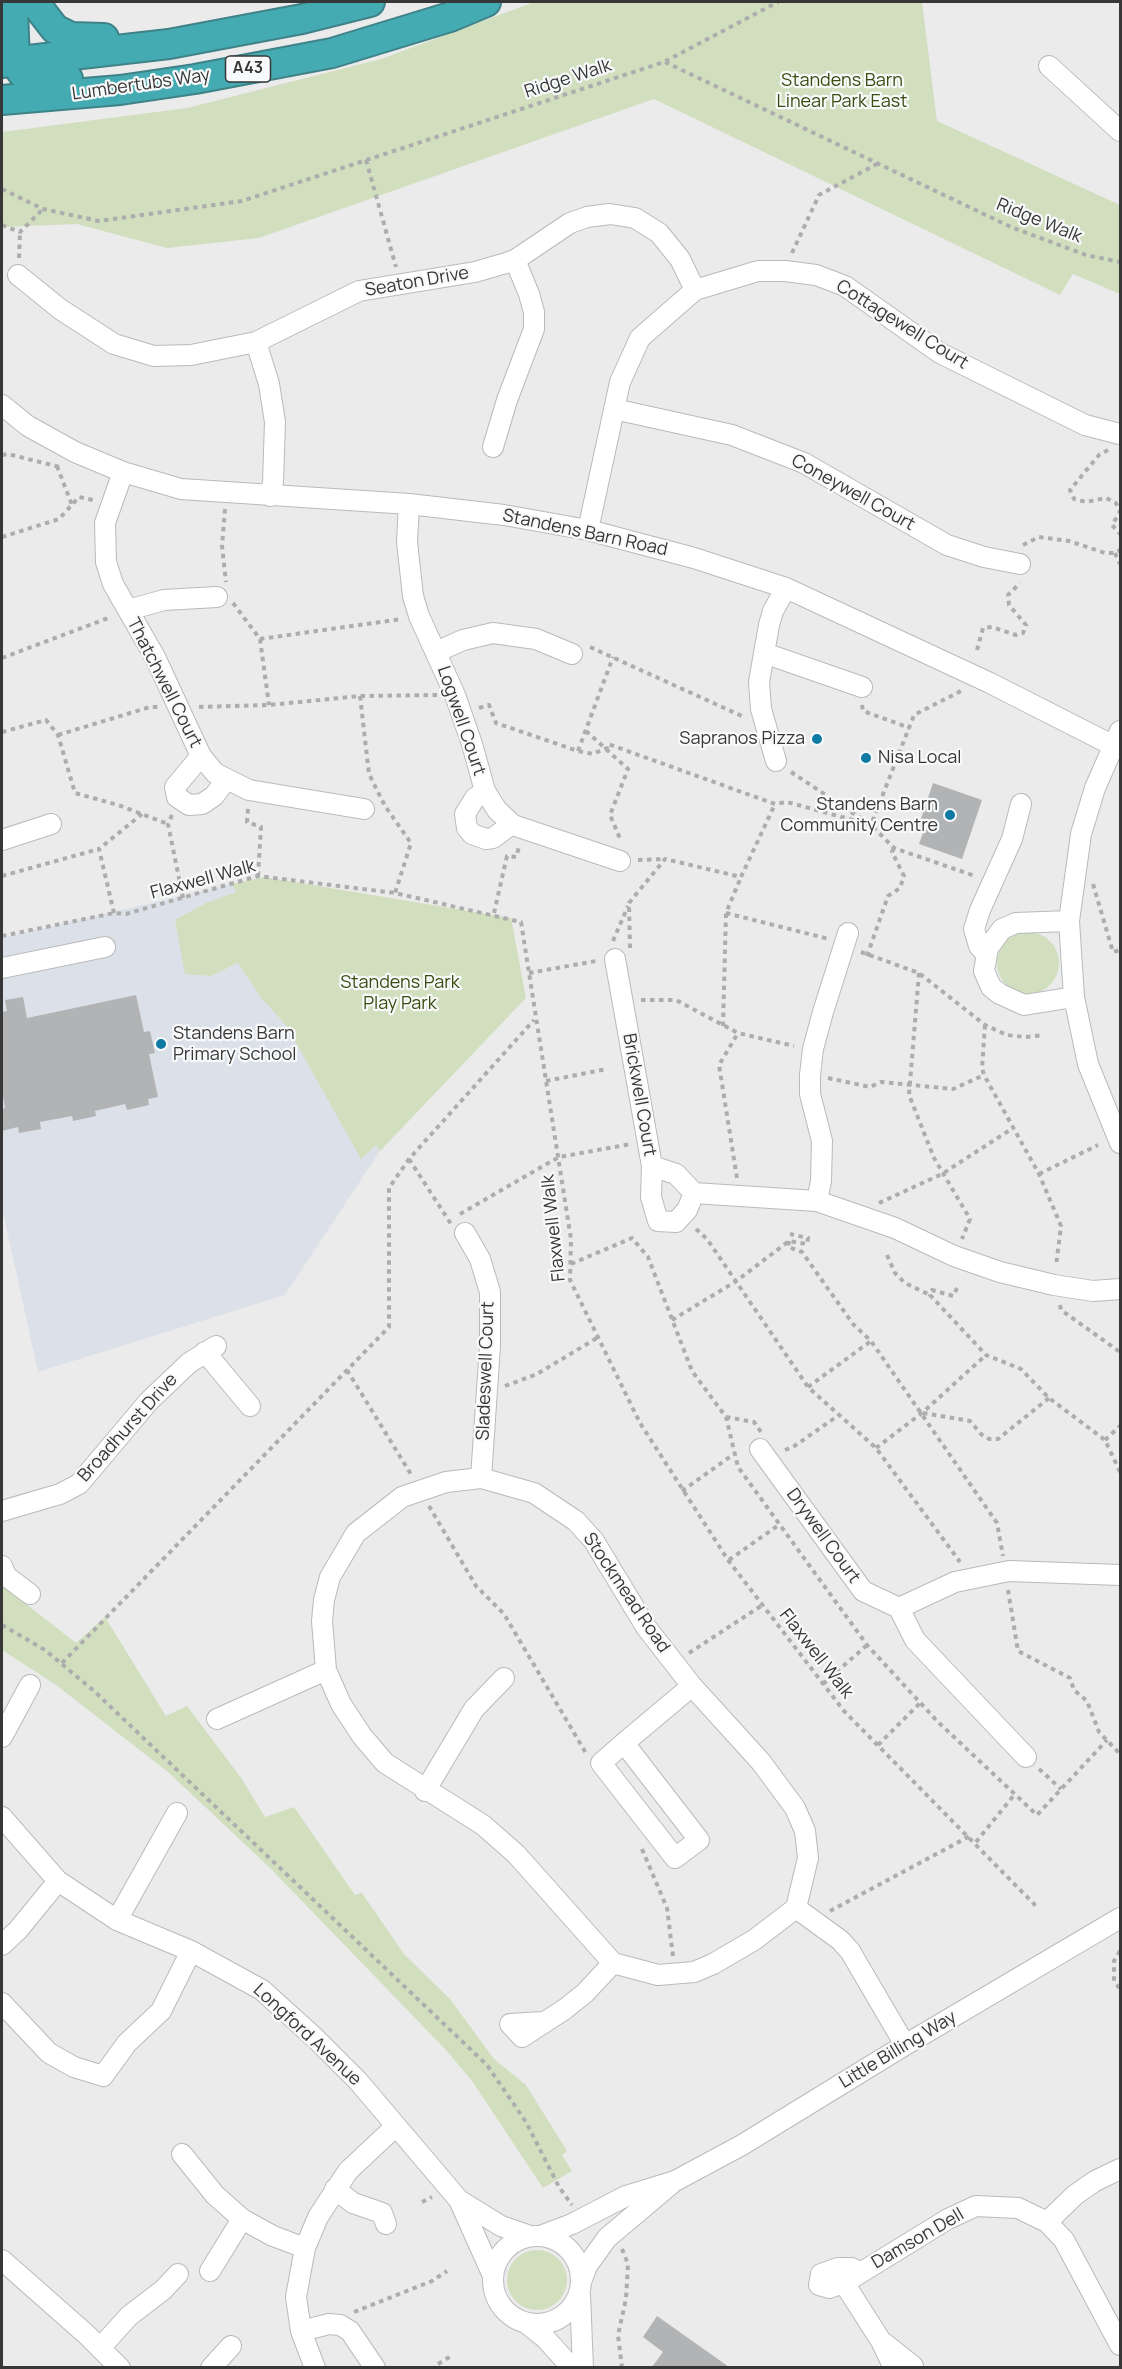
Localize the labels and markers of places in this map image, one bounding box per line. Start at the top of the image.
place label: Sapranos Pizza [679,728,805,750]
marker: Sapranos Pizza [810,732,824,746]
place label: Nisa Local [878,747,962,769]
marker: Nisa Local [859,751,873,765]
place label: Standens Barn Community Centre [780,794,938,836]
marker: Standens Barn Community Centre [943,808,957,822]
place label: Standens Barn Primary School [173,1023,297,1066]
marker: Standens Barn Primary School [154,1037,168,1051]

